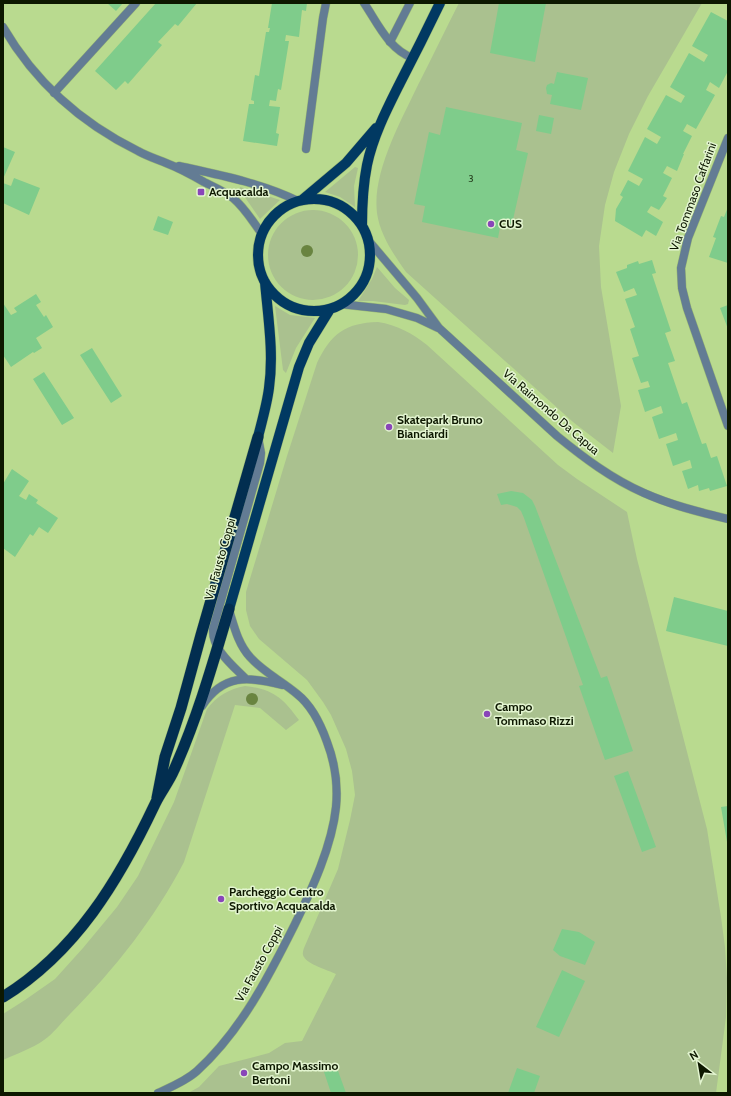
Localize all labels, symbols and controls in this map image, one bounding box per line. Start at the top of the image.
street label: Via Tommaso Caffarini [666,141,719,253]
house number: 3 [468,172,474,185]
place label: Acquacalda [209,184,269,199]
marker: Acquacalda [196,187,206,197]
place label: CUS [499,216,522,231]
marker: CUS [486,219,496,229]
street label: Via Raimondo Da Capua [500,366,603,458]
place label: Skatepark Bruno Bianciardi [397,412,483,441]
marker: Skatepark Bruno Bianciardi [384,422,394,432]
street label: Via Fausto Coppi [201,516,238,602]
place label: Campo Tommaso Rizzi [495,699,574,728]
marker: Campo Tommaso Rizzi [482,709,492,719]
place label: Parcheggio Centro Sportivo Acquacalda [229,884,336,913]
marker: Parcheggio Centro Sportivo Acquacalda [216,894,226,904]
street label: Via Fausto Coppi [232,923,286,1004]
north arrow [679,1044,719,1084]
text: N [687,1047,701,1063]
place label: Campo Massimo Bertoni [252,1058,338,1087]
marker: Campo Massimo Bertoni [239,1068,249,1078]

